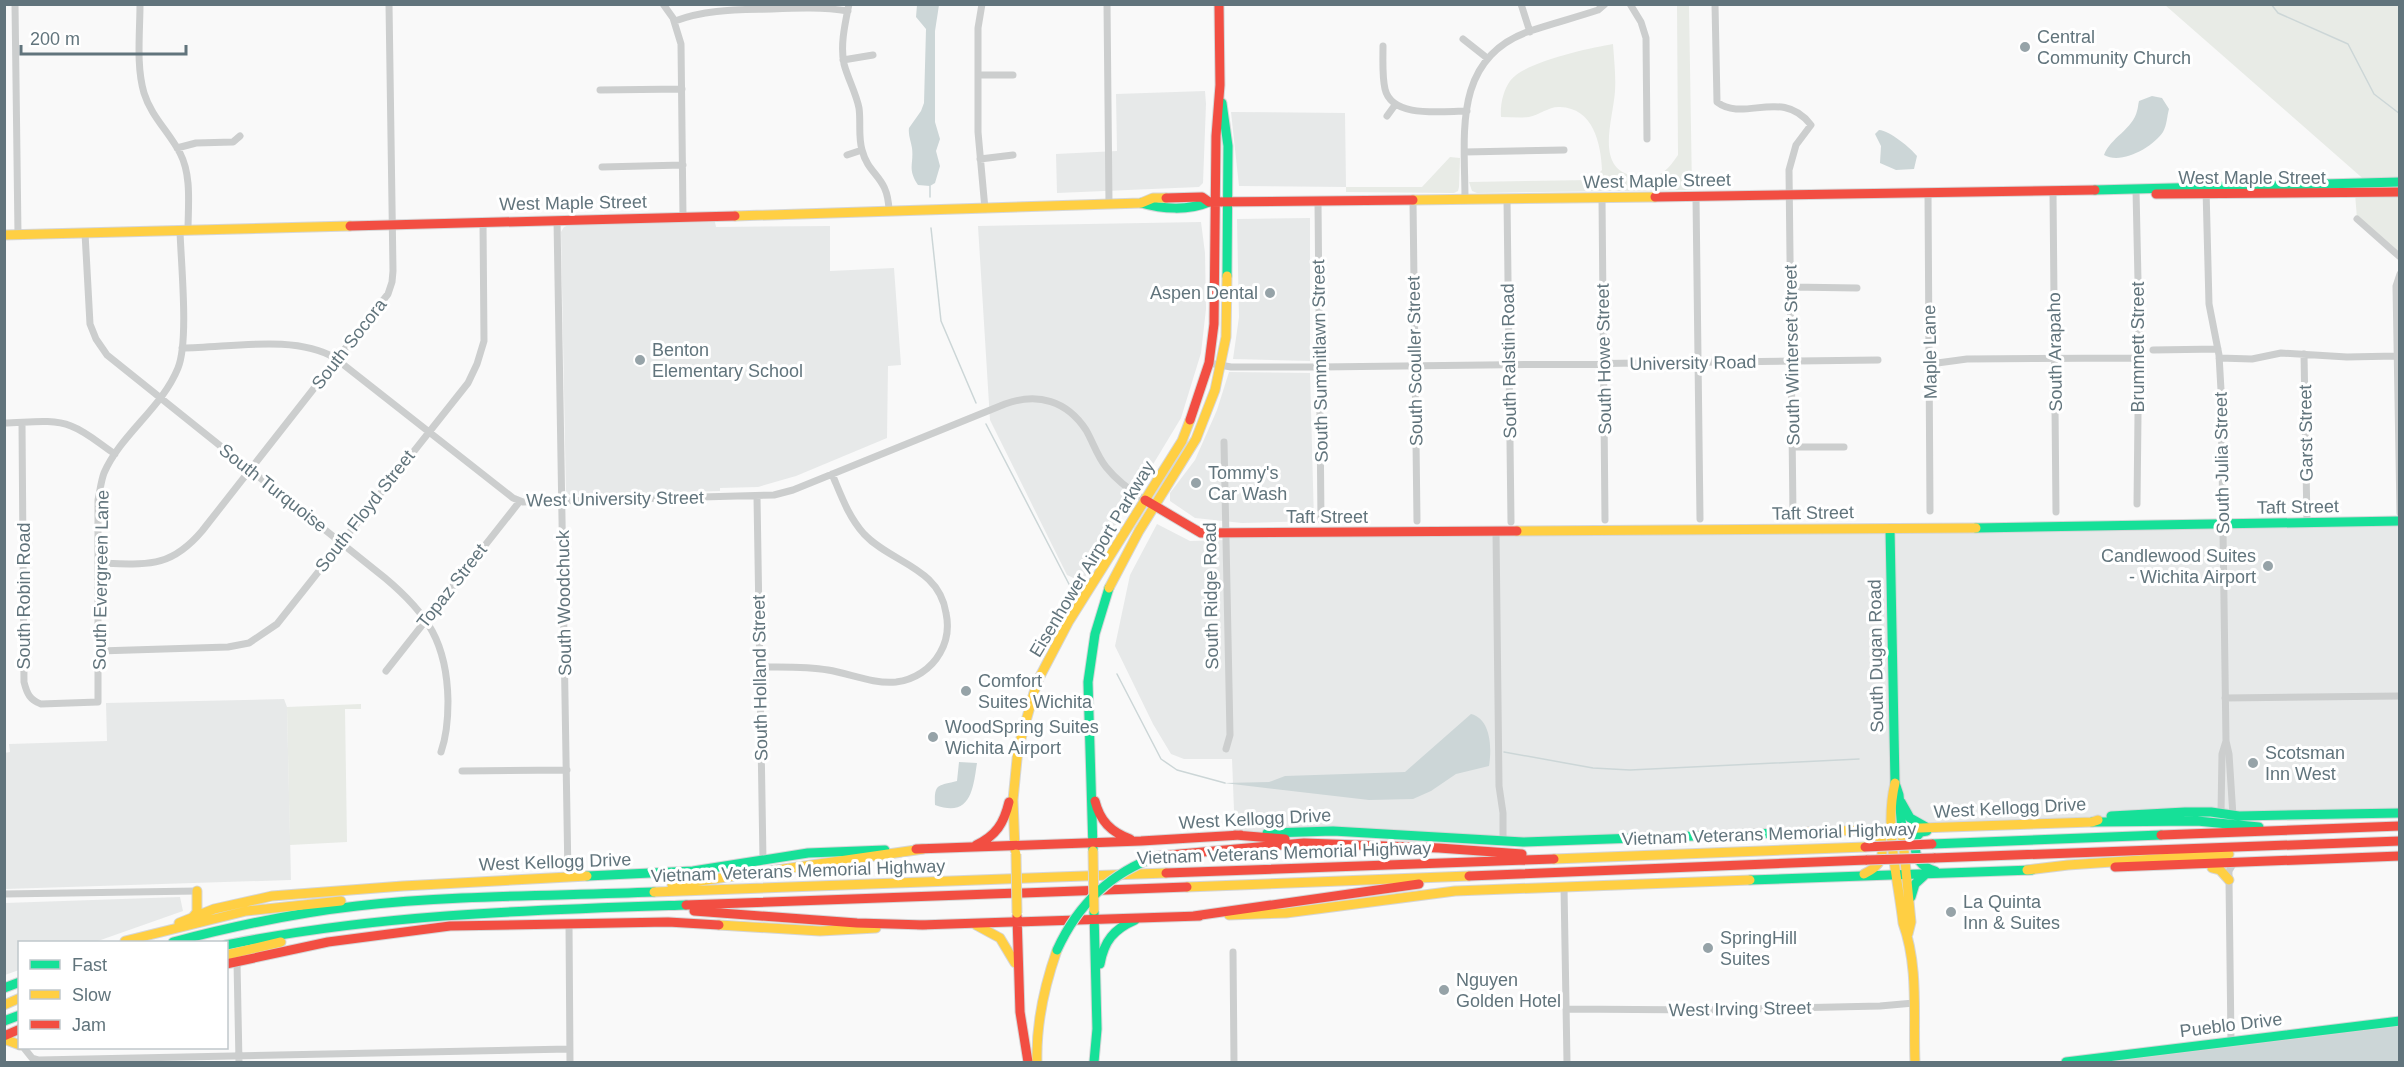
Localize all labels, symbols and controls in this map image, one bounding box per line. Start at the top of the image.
scale bar [21,18,186,56]
place label: Central Community Church [2037,27,2191,68]
text: 200 m [30,29,80,49]
marker: Central Community Church [2018,40,2032,54]
street label: West Maple Street [2178,168,2326,188]
street label: West Maple Street [1583,170,1731,192]
street label: West Maple Street [499,192,647,214]
street label: South Summitlawn Street [1308,259,1332,463]
street label: South Winterset Street [1780,264,1804,446]
street label: South Scouller Street [1404,276,1426,446]
street label: Brummett Street [2128,281,2148,413]
place label: Aspen Dental [1150,283,1258,303]
street label: South Ralstin Road [1498,283,1520,439]
street label: South Howe Street [1593,283,1615,435]
marker: Aspen Dental [1263,286,1277,300]
street label: South Arapaho [2044,292,2066,412]
street label: South Socora [308,294,391,393]
street label: Maple Lane [1919,305,1941,399]
place label: Benton Elementary School [652,340,803,381]
street label: University Road [1629,352,1757,374]
marker: Benton Elementary School [633,353,647,367]
street label: Garst Street [2295,384,2317,482]
street label: South Julia Street [2211,392,2233,534]
street label: South Turquoise [215,440,331,536]
street label: South Floyd Street [311,446,419,576]
street label: Eisenhower Airport Parkway [1025,457,1159,661]
place label: Tommy's Car Wash [1208,463,1287,504]
marker: Tommy's Car Wash [1189,476,1203,490]
street label: West University Street [526,487,704,511]
street label: South Evergreen Lane [89,490,113,670]
street label: Taft Street [2257,496,2339,518]
street label: Taft Street [1772,502,1854,524]
street label: Taft Street [1286,507,1368,527]
street label: South Robin Road [14,522,34,670]
street label: South Ridge Road [1200,522,1222,670]
street label: South Woodchuck [553,529,575,676]
street label: Topaz Street [413,540,491,632]
place label: Candlewood Suites - Wichita Airport [2101,546,2256,587]
marker: Candlewood Suites - Wichita Airport [2261,559,2275,573]
street label: South Dugan Road [1865,579,1887,733]
street label: South Holland Street [749,595,771,761]
place label: Comfort Suites Wichita [978,671,1093,712]
marker: Comfort Suites Wichita [959,684,973,698]
place label: WoodSpring Suites Wichita Airport [945,717,1099,758]
marker: WoodSpring Suites Wichita Airport [926,730,940,744]
place label: Scotsman Inn West [2265,743,2345,784]
marker: Scotsman Inn West [2246,756,2260,770]
street label: West Kellogg Drive [1933,794,2087,822]
street label: West Kellogg Drive [1178,805,1332,833]
street label: Vietnam Veterans Memorial Highway [1621,819,1917,849]
street label: Vietnam Veterans Memorial Highway [1136,838,1432,868]
street label: West Kellogg Drive [478,849,632,875]
street label: Vietnam Veterans Memorial Highway [650,856,946,886]
place label: La Quinta Inn & Suites [1963,892,2060,933]
marker: La Quinta Inn & Suites [1944,905,1958,919]
place label: SpringHill Suites [1720,928,1797,969]
legend [18,941,228,1049]
marker: SpringHill Suites [1701,941,1715,955]
text: Fast [72,955,107,975]
place label: Nguyen Golden Hotel [1456,970,1561,1011]
marker: Nguyen Golden Hotel [1437,983,1451,997]
text: Slow [72,985,112,1005]
street label: West Irving Street [1668,998,1812,1020]
street label: Pueblo Drive [2179,1009,2283,1041]
text: Jam [72,1015,106,1035]

